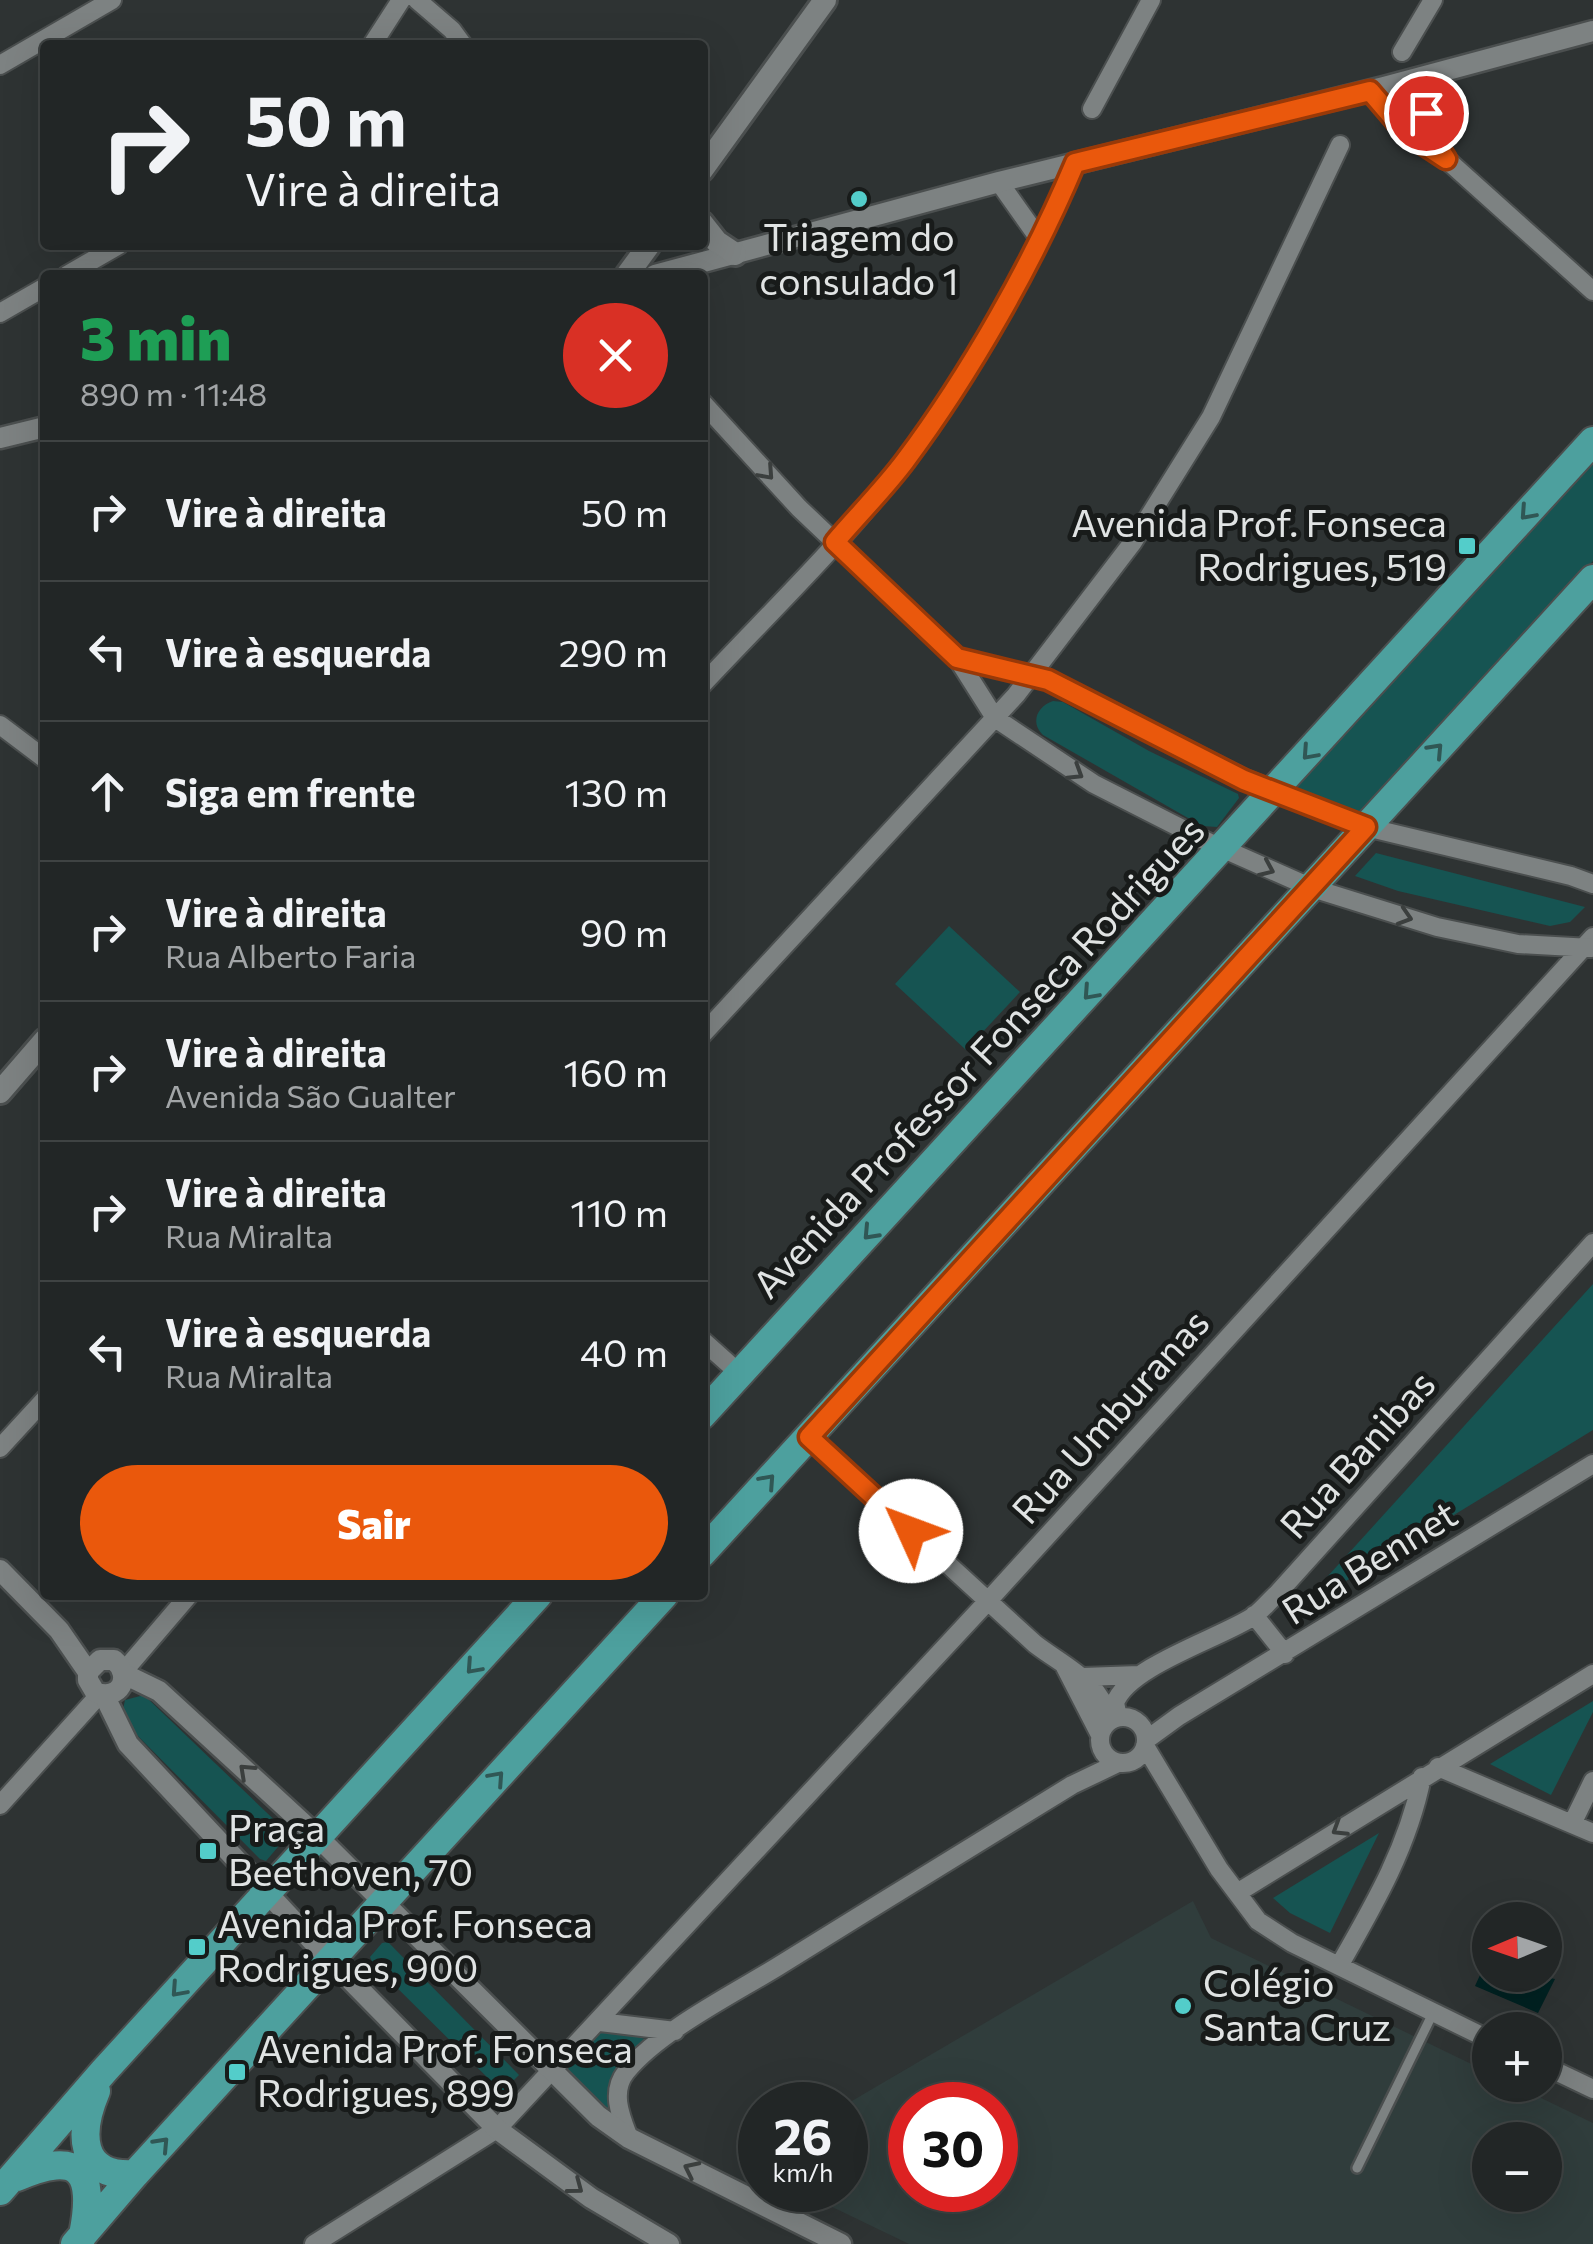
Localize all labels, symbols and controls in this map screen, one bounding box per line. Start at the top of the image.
pin [1384,71,1469,156]
text: 50 m [245,75,407,160]
icon: right [80,80,210,210]
icon: arrive [1399,86,1454,141]
text: Vire à direita [245,160,501,215]
marker: Triagem do consulado 1 [848,188,870,210]
place label: Triagem do consulado 1 [759,212,959,303]
text: 3 min [80,299,231,372]
button: close [563,303,668,408]
text: 890 m · 11:48 [80,373,267,413]
one-way arrow [755,461,773,480]
icon: right [80,484,135,539]
text: Vire à direita [165,488,387,535]
text: 50 m [581,488,668,535]
place label: Avenida Prof. Fonseca Rodrigues, 519 [1071,498,1447,589]
one-way arrow [1521,501,1539,520]
marker: Avenida Prof. Fonseca Rodrigues, 519 [1456,535,1478,557]
icon: left [80,624,135,679]
text: Vire à esquerda [165,628,431,675]
text: 290 m [559,628,668,675]
one-way arrow [1303,741,1321,760]
one-way arrow [1424,744,1442,762]
one-way arrow [1065,760,1083,779]
icon: ahead [80,764,135,819]
text: Siga em frente [165,768,415,815]
text: 130 m [565,768,668,815]
street label: Avenida Professor Fonseca Rodrigues [742,806,1213,1307]
one-way arrow [1257,857,1275,877]
text: Vire à direita [165,888,387,935]
icon: right [80,904,135,959]
one-way arrow [1396,905,1413,926]
text: 90 m [580,908,668,955]
text: Rua Alberto Faria [165,935,416,975]
one-way arrow [1083,981,1101,1000]
text: Vire à direita [165,1028,387,1075]
icon: right [80,1044,135,1099]
text: 160 m [563,1048,668,1095]
text: Avenida São Gualter [165,1075,456,1115]
text: Vire à direita [165,1168,387,1215]
icon: right [80,1184,135,1239]
text: 110 m [570,1188,668,1235]
text: Rua Miralta [165,1215,333,1255]
one-way arrow [864,1221,882,1240]
street label: Rua Umburanas [1001,1299,1218,1532]
text: Vire à esquerda [165,1308,431,1355]
icon: left [80,1324,135,1379]
text: 40 m [580,1328,668,1375]
text: Rua Miralta [165,1355,333,1395]
street label: Rua Banibas [1269,1360,1444,1547]
button: Sair [80,1465,668,1580]
one-way arrow [756,1474,774,1493]
position arrow [859,1479,963,1583]
street label: Rua Bennet [1273,1489,1465,1633]
one-way arrow [466,1655,484,1674]
one-way arrow [239,1764,258,1782]
one-way arrow [485,1771,503,1790]
place label: Praça Beethoven, 70 [228,1803,473,1894]
one-way arrow [1332,1816,1350,1835]
marker: Praça Beethoven, 70 [197,1840,219,1862]
place label: Avenida Prof. Fonseca Rodrigues, 900 [217,1899,593,1990]
north arrow [1472,1902,1562,1992]
map controls [1472,1902,1562,2212]
marker: Avenida Prof. Fonseca Rodrigues, 900 [186,1936,208,1958]
place label: Colégio Santa Cruz [1203,1958,1391,2049]
one-way arrow [172,1978,190,1997]
marker: Colégio Santa Cruz [1172,1995,1194,2017]
button: + [1472,2012,1562,2102]
place label: Avenida Prof. Fonseca Rodrigues, 899 [257,2024,633,2115]
marker: Avenida Prof. Fonseca Rodrigues, 899 [226,2061,248,2083]
speed limit sign: 30 [888,2082,1018,2212]
text: 26 [773,2104,832,2165]
button: − [1472,2122,1562,2212]
one-way arrow [150,2137,168,2156]
text: km/h [773,2157,833,2187]
one-way arrow [684,2161,702,2181]
one-way arrow [564,2174,583,2193]

